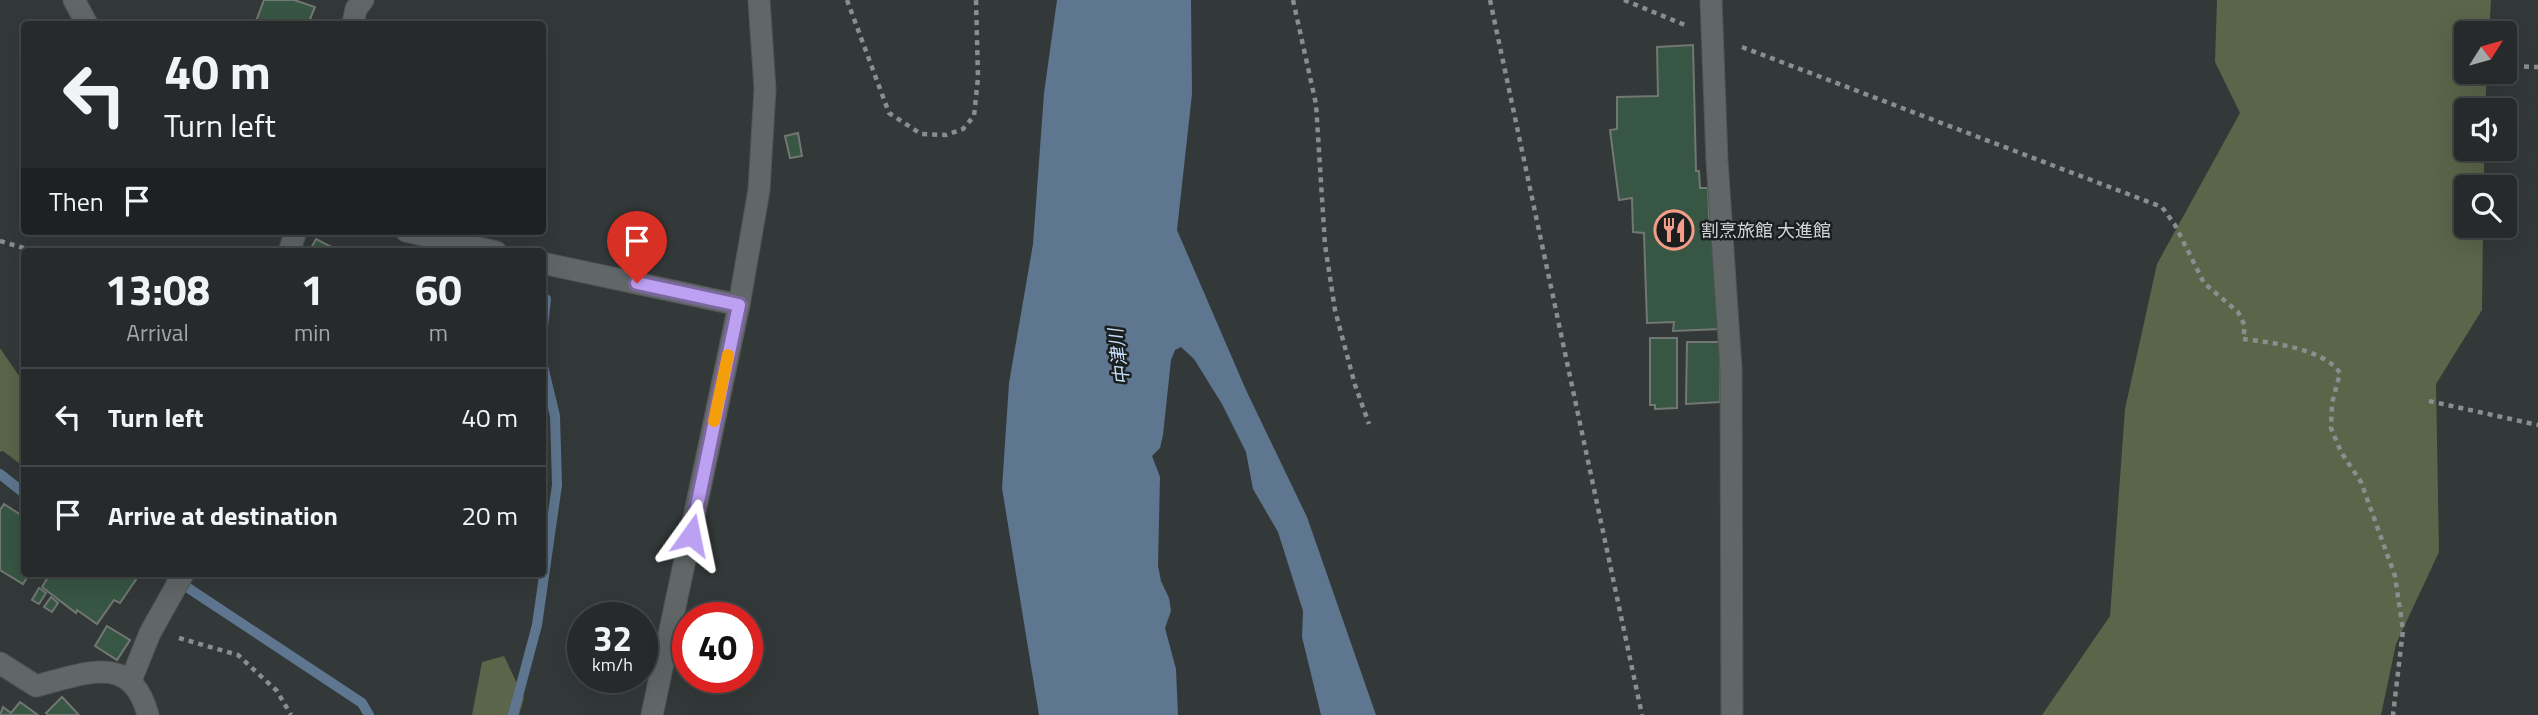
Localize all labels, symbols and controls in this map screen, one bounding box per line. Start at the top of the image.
north arrow [2454,21,2516,84]
map controls [2454,21,2517,238]
text: 40 m [164,33,271,108]
icon: left [49,49,140,140]
button: sound [2454,98,2517,161]
text: Turn left [164,101,276,149]
button: search [2454,175,2517,238]
text: Then [49,182,104,221]
icon: arrive [118,182,156,220]
restaurant icon: 割烹旅館 大進館 [1653,209,1695,251]
pin [607,211,667,283]
place label: 割烹旅館 大進館 [1701,217,1831,244]
icon: arrive [618,222,656,260]
text: 13:08 [105,257,210,321]
text: 1 [301,257,324,321]
text: 60 [415,257,462,321]
text: Arrival [126,315,189,350]
text: min [294,315,331,350]
text: m [429,315,448,350]
water label: 中津川 [1100,325,1136,387]
icon: left [49,398,87,436]
text: Turn left [108,398,203,437]
text: 40 m [461,398,518,437]
icon: arrive [49,496,87,534]
text: Arrive at destination [108,496,338,535]
text: 20 m [461,496,518,535]
position arrow [654,498,728,572]
speed limit sign: 40 [672,602,763,693]
text: 32 [593,611,632,665]
text: km/h [592,651,633,678]

